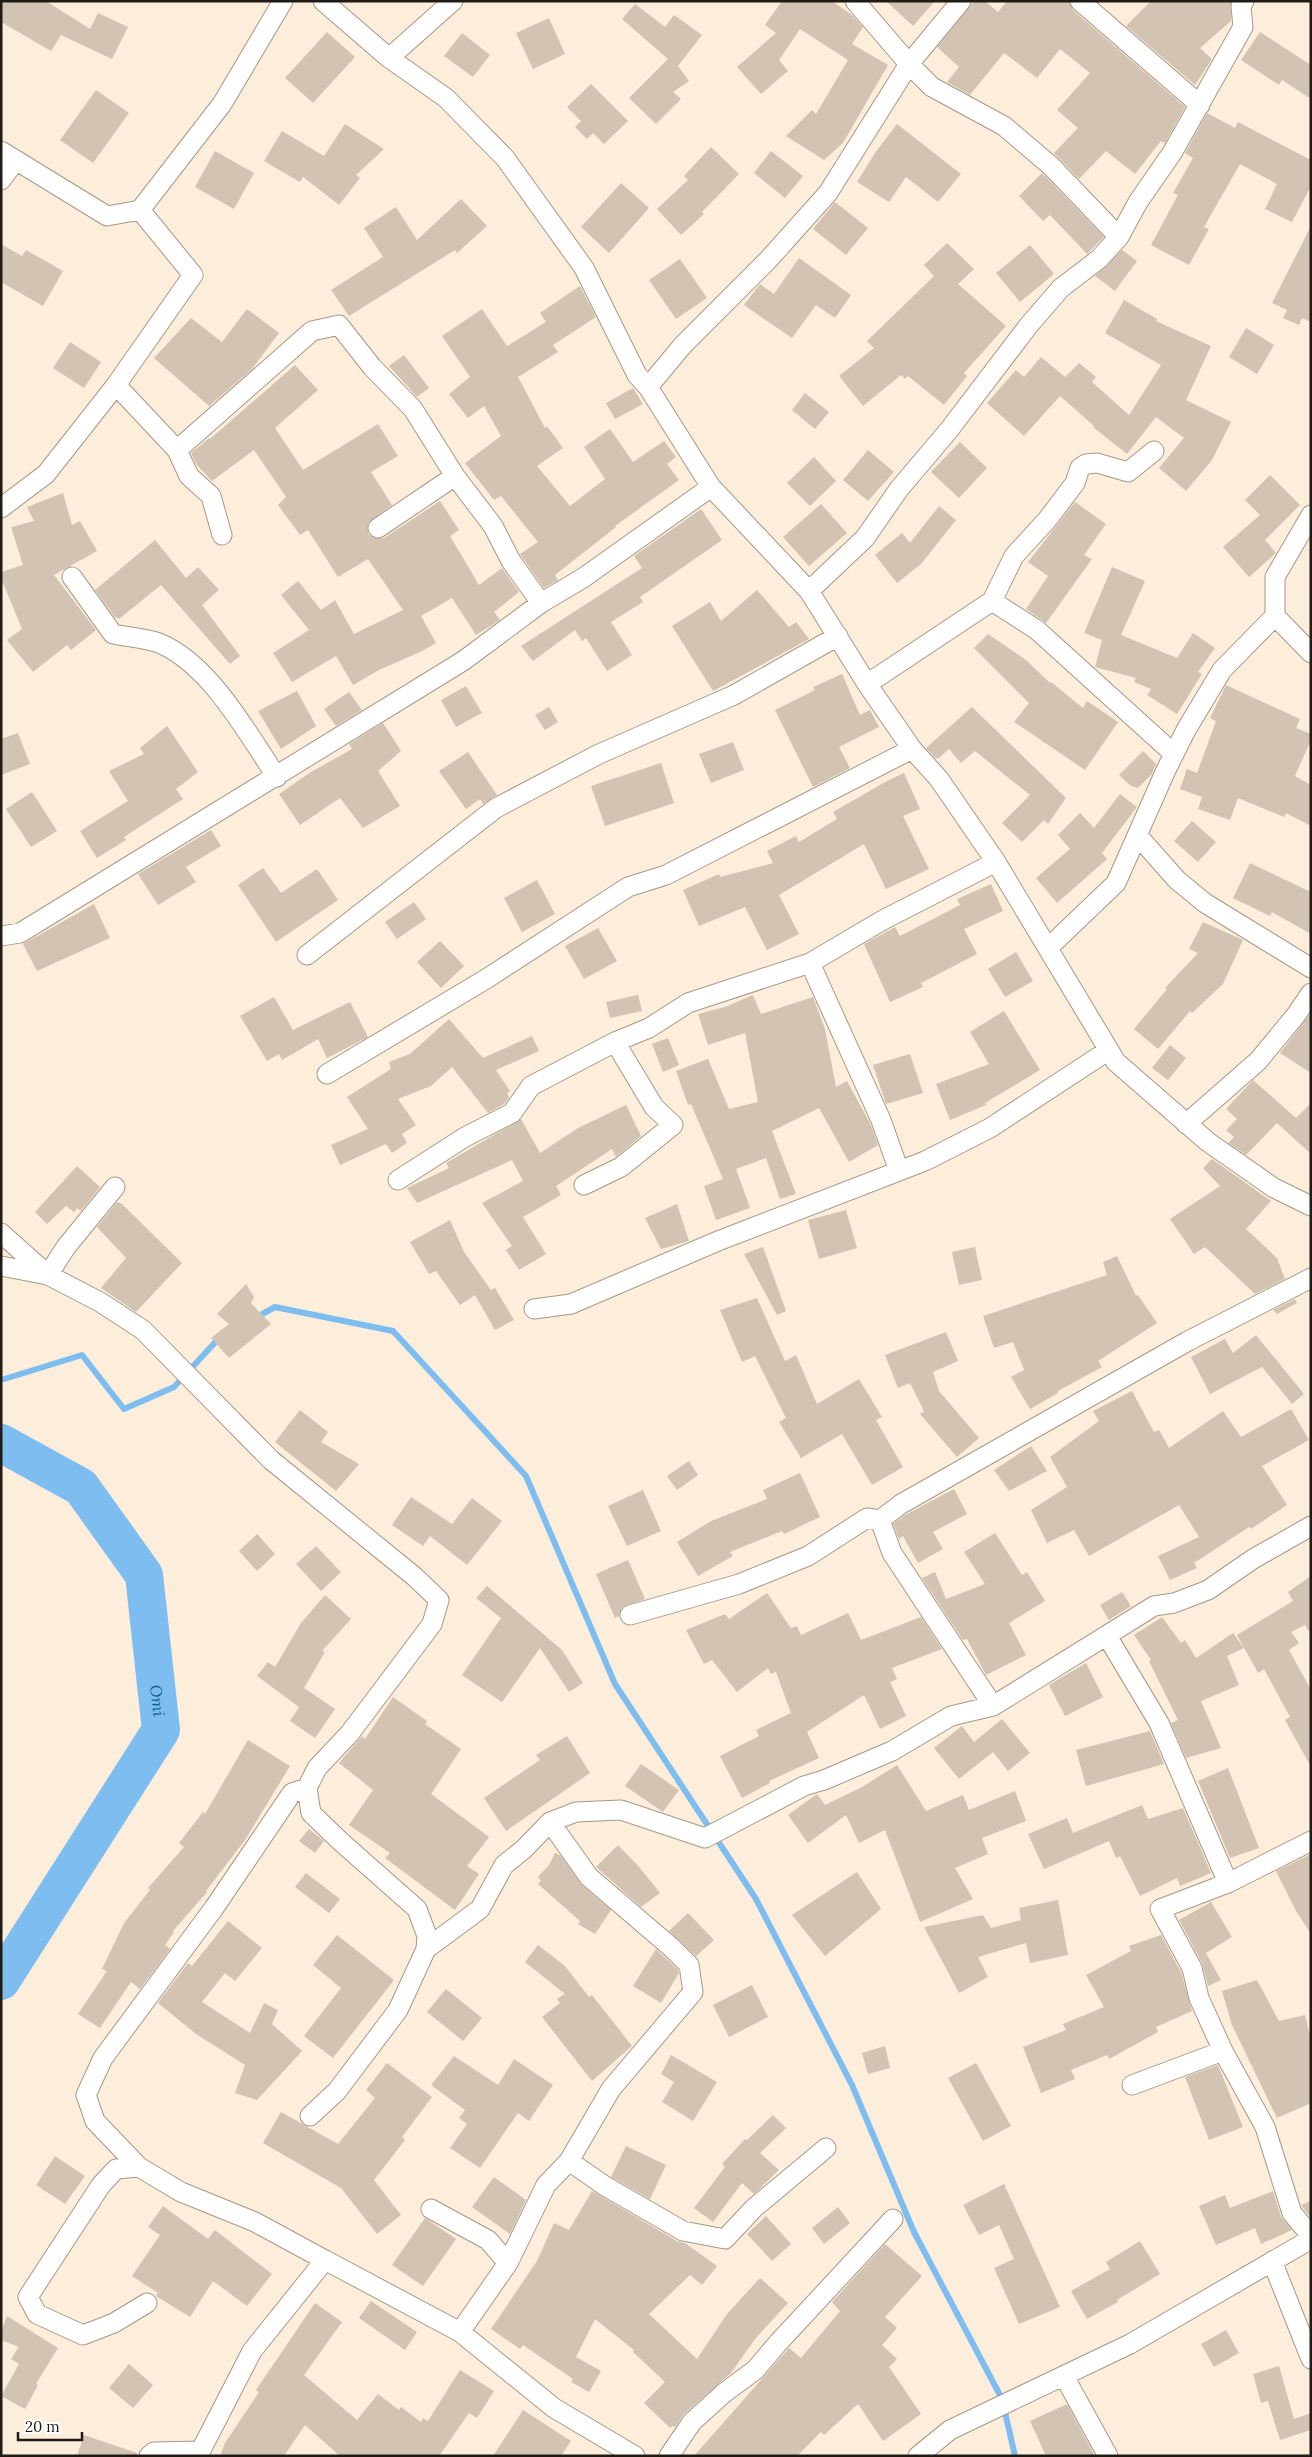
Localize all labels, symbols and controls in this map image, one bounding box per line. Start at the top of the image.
water label: Omi [146,1684,169,1718]
scale bar [18,2410,81,2442]
text: 20 m [25,2417,60,2436]

